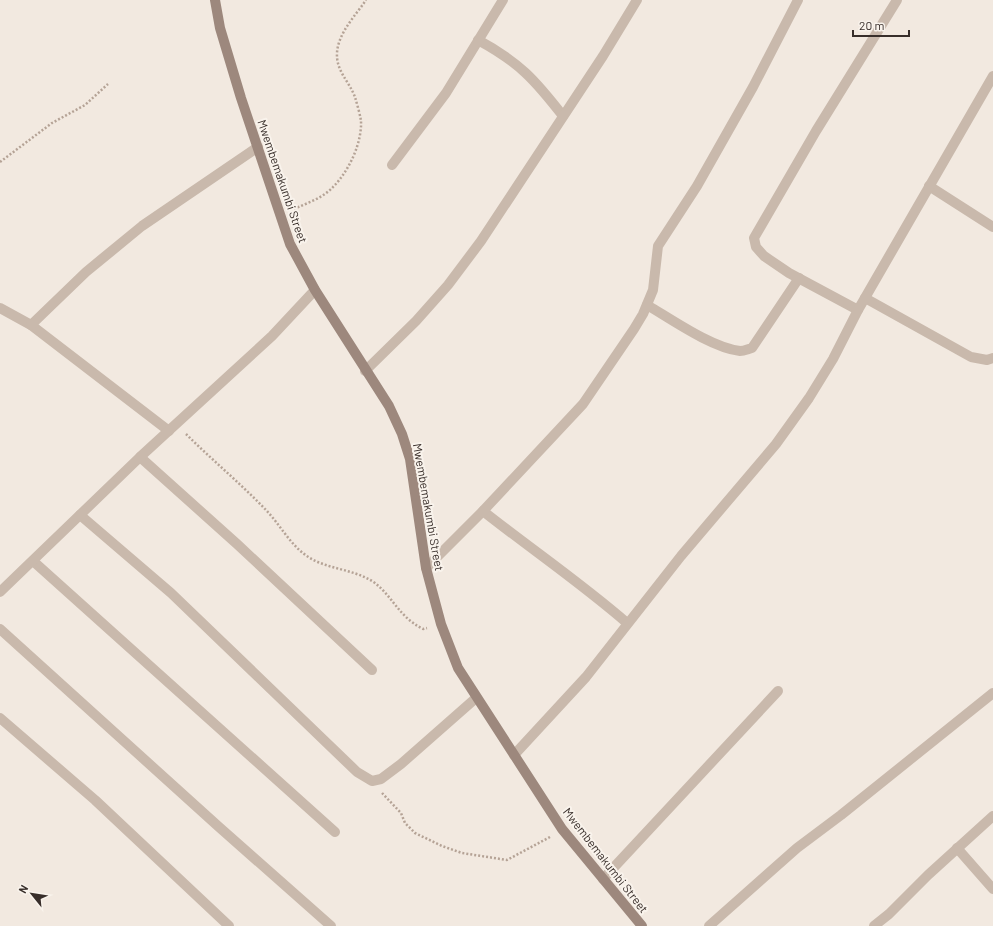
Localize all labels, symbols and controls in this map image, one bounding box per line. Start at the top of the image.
scale bar [853,12,909,38]
text: 20 m [859,18,885,32]
street label: Mwembemakumbi Street [255,118,311,244]
street label: Mwembemakumbi Street [411,442,447,572]
street label: Mwembemakumbi Street [561,805,651,915]
north arrow [12,874,52,914]
text: N [15,882,30,895]

